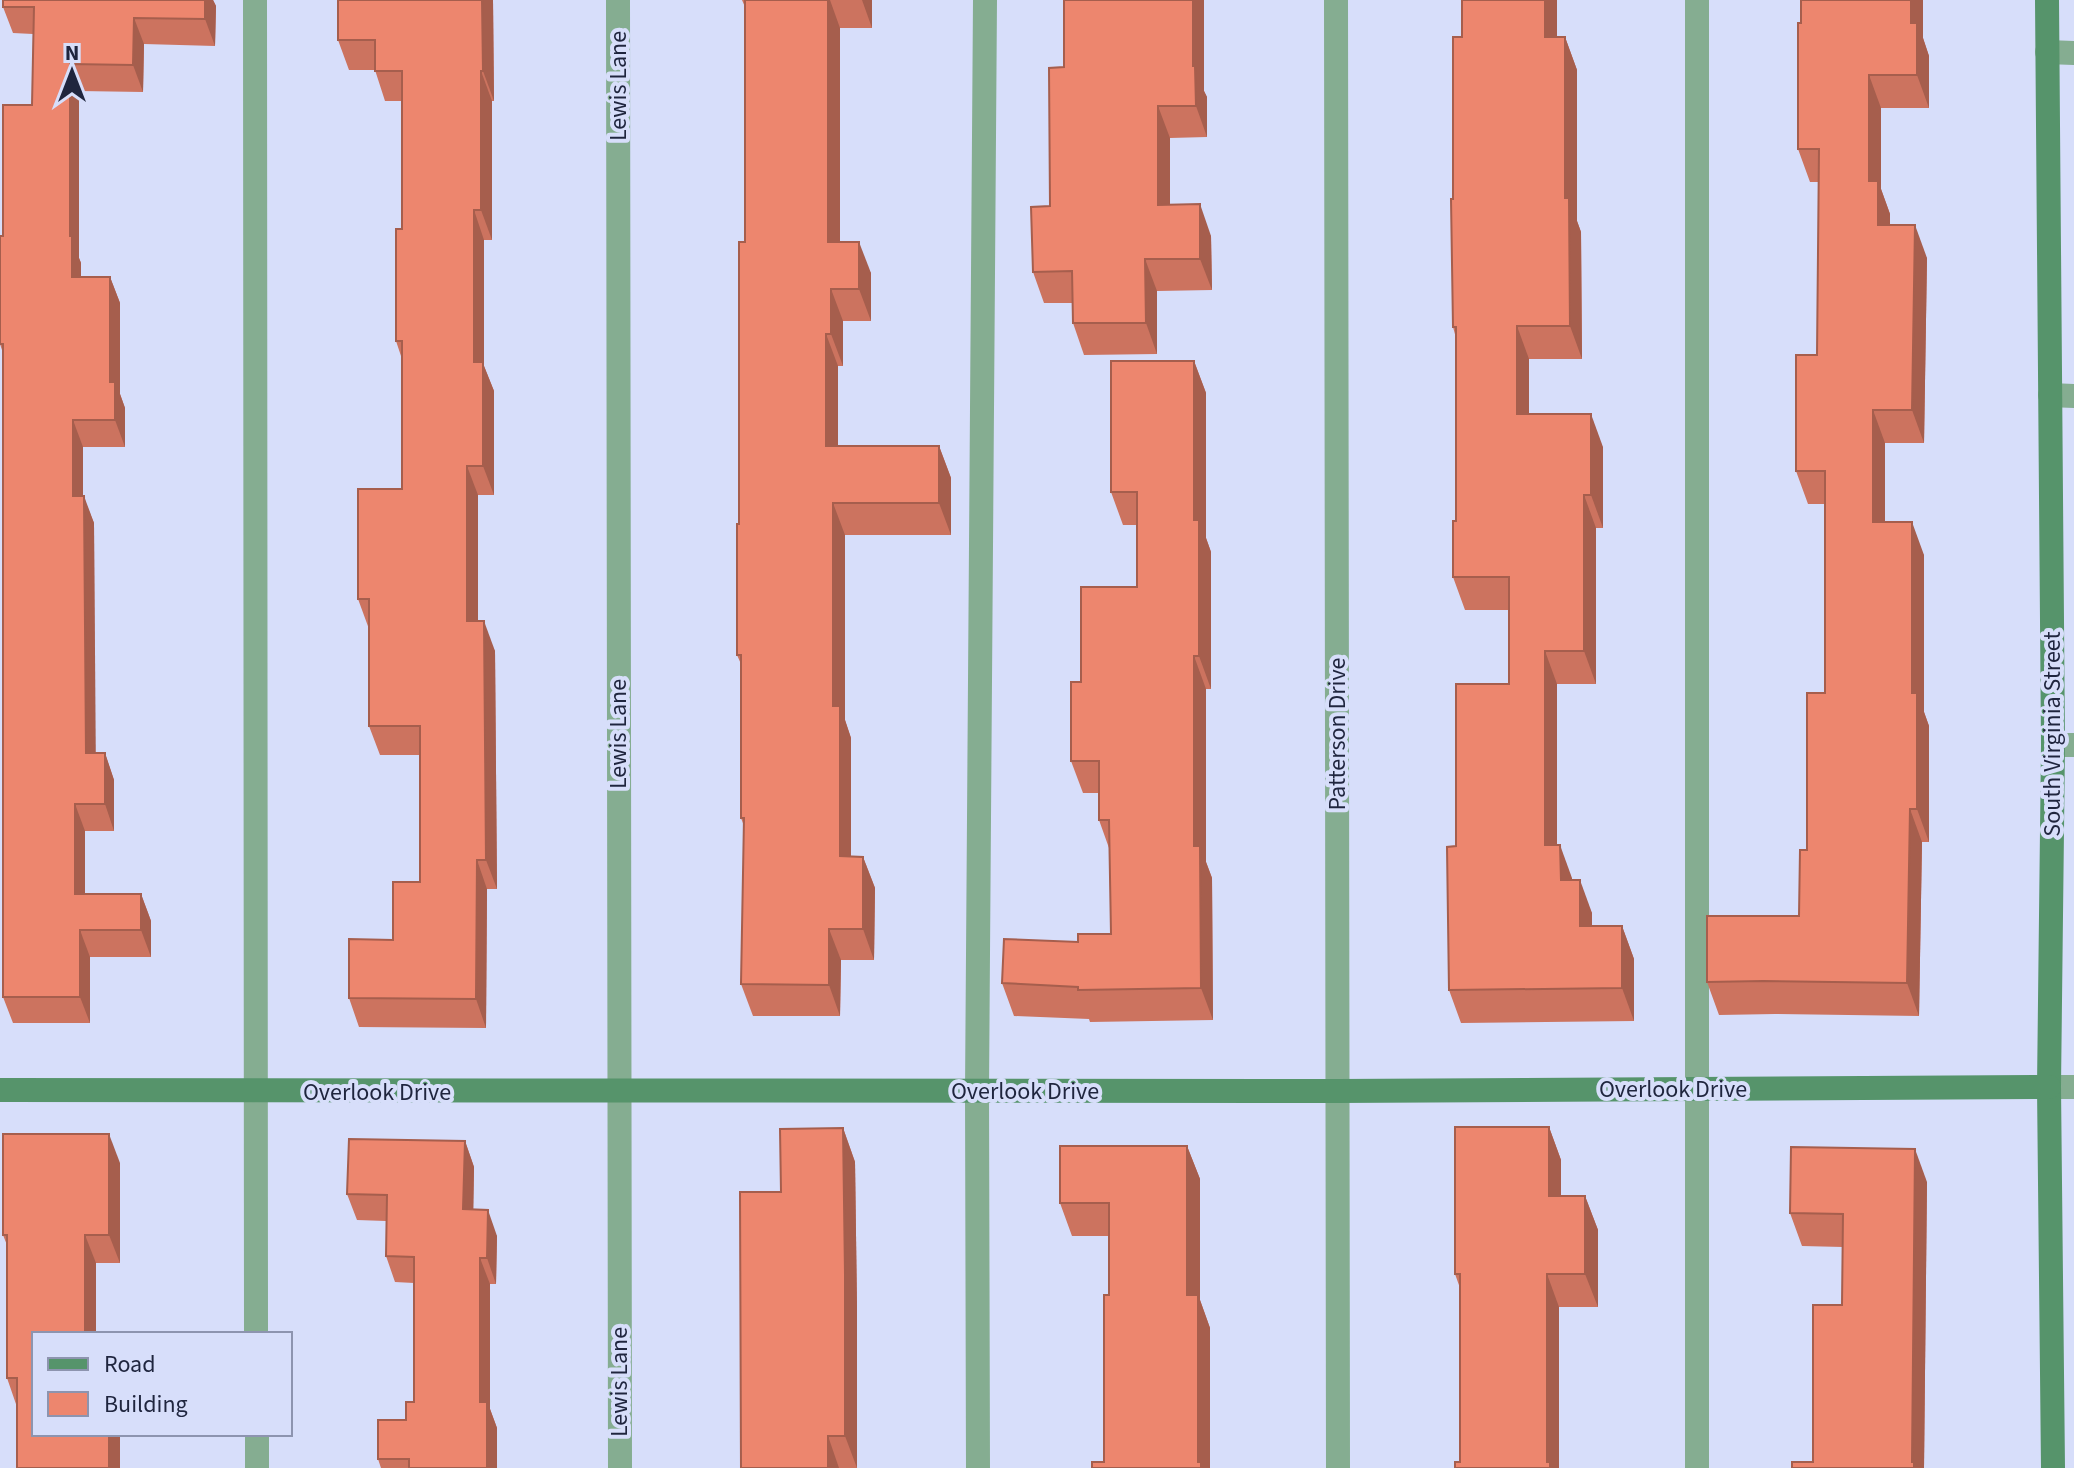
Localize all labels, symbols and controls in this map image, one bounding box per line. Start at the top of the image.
street label: Lewis Lane [601,31,636,141]
north arrow [32,32,112,112]
text: N [65,37,79,69]
street label: South Virginia Street [2035,631,2070,837]
street label: Patterson Drive [1320,658,1355,810]
street label: Lewis Lane [601,679,636,789]
street label: Overlook Drive [1599,1072,1747,1107]
street label: Overlook Drive [951,1074,1099,1109]
street label: Overlook Drive [303,1075,451,1110]
street label: Lewis Lane [602,1327,637,1437]
legend [32,1332,292,1436]
text: Road [104,1347,156,1382]
text: Building [104,1387,188,1422]

